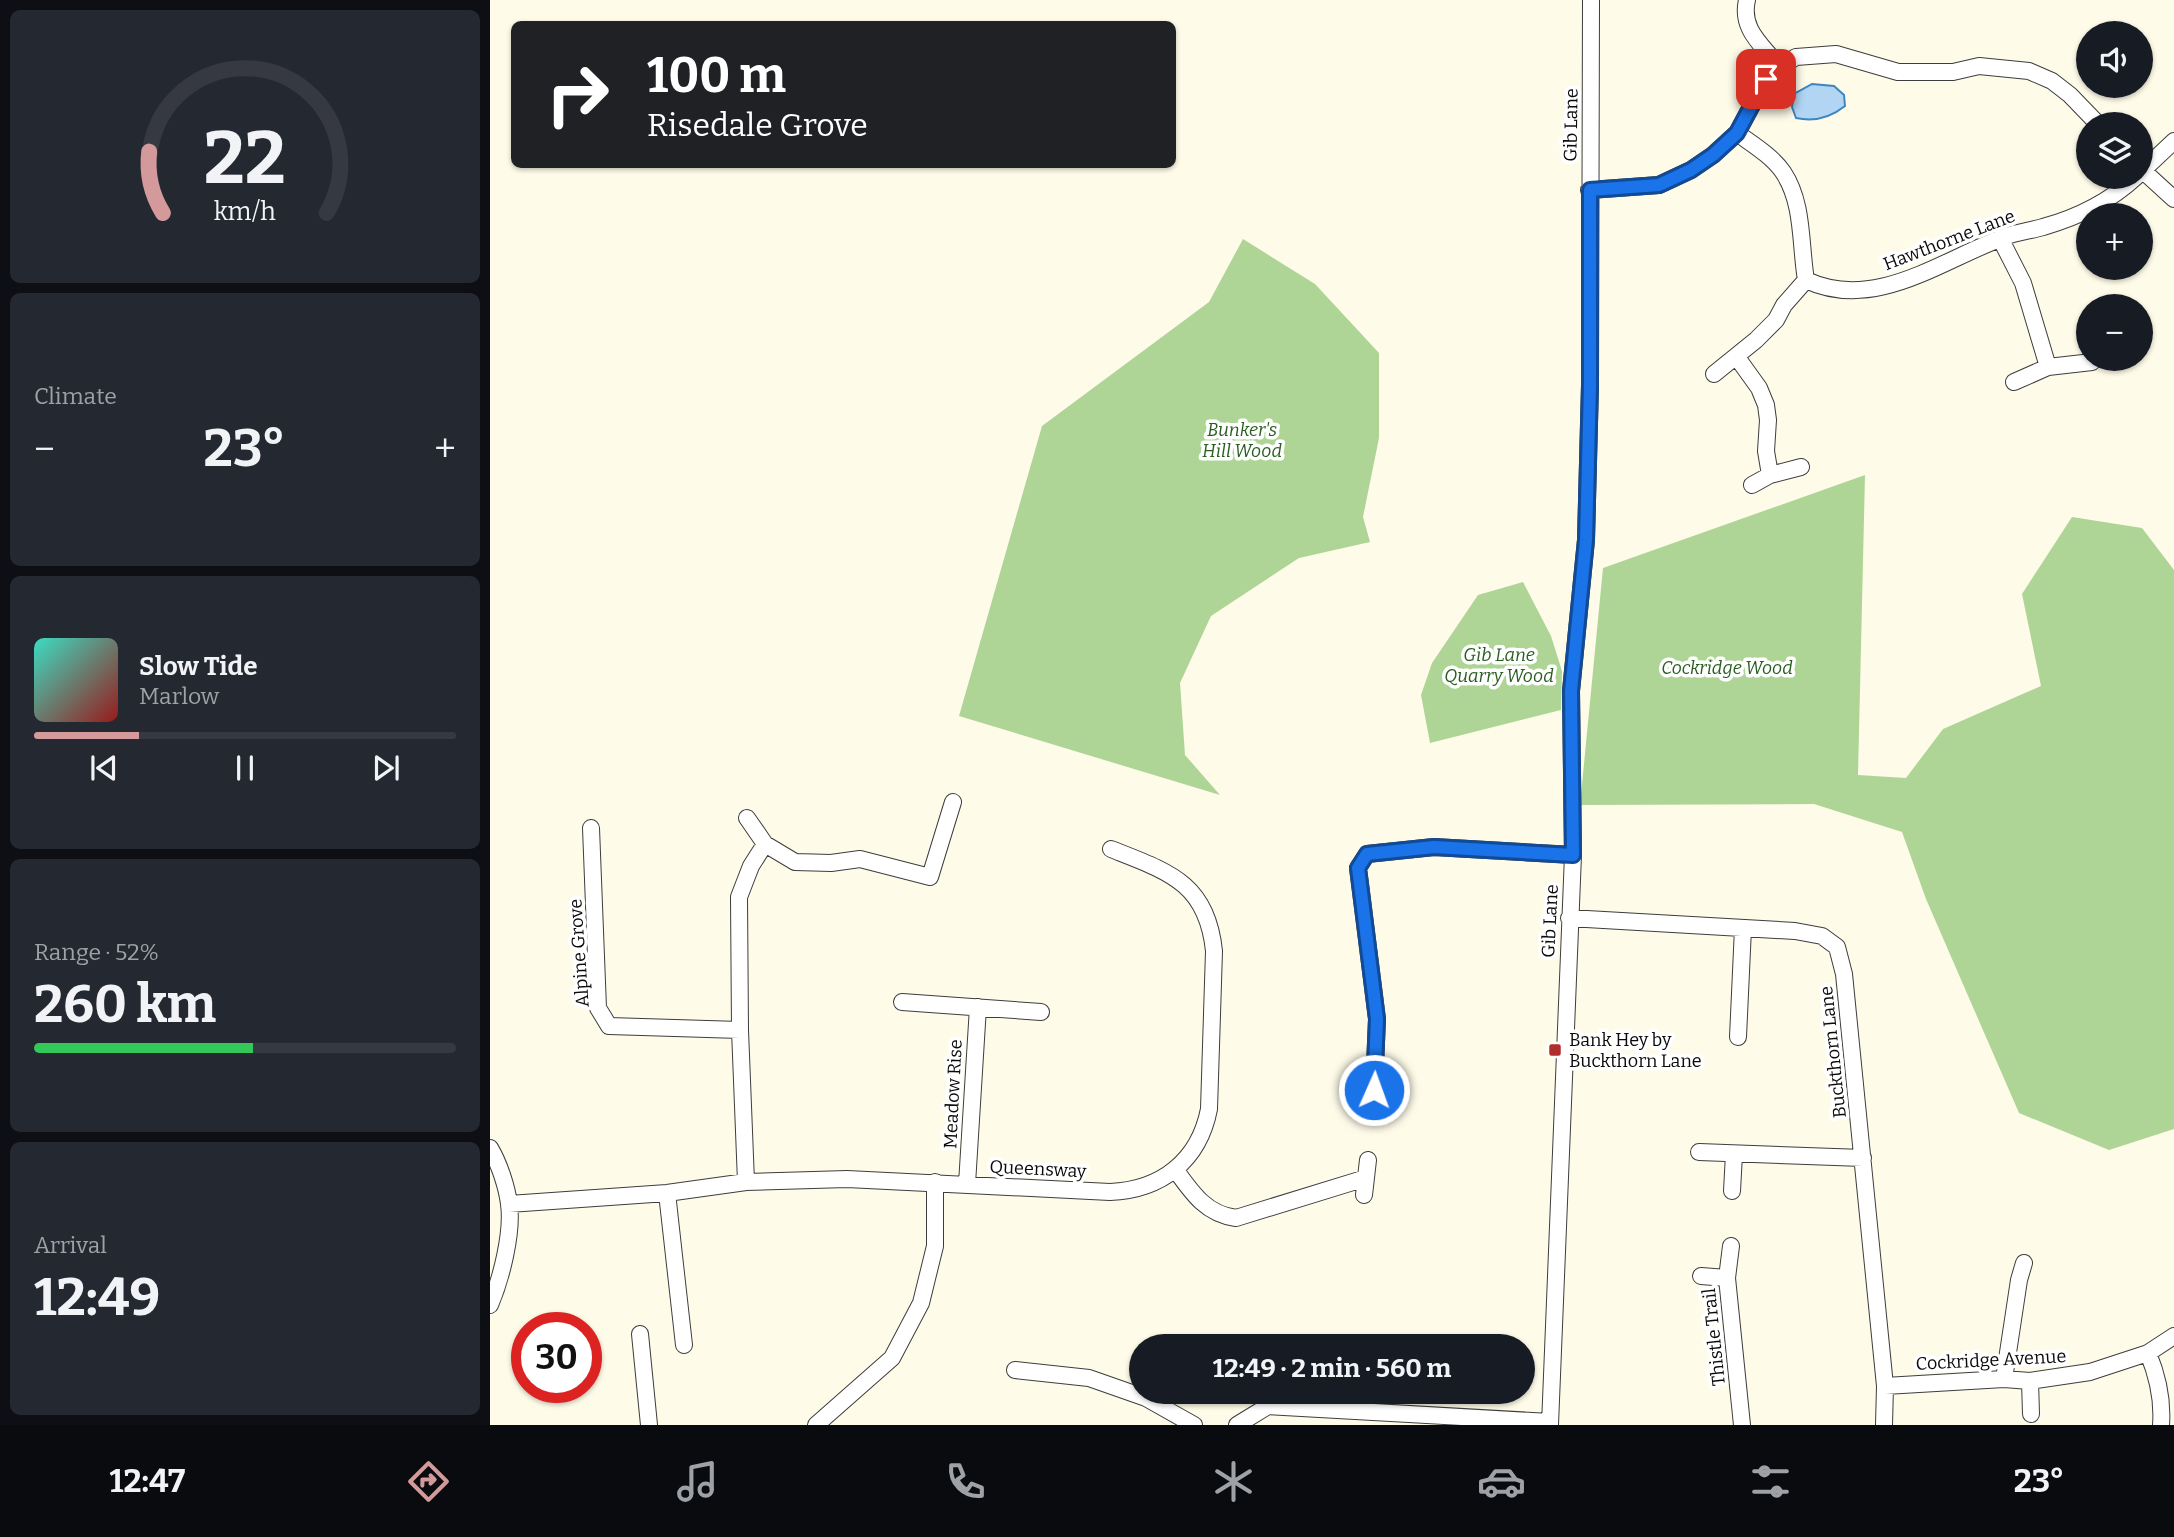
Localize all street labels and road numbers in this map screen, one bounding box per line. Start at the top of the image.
street label: Gib Lane [1559,88,1583,162]
street label: Hawthorne Lane [1880,205,2018,275]
street label: Gib Lane [1537,884,1563,958]
street label: Alpine Grove [564,898,594,1008]
street label: Buckthorn Lane [1815,985,1851,1119]
street label: Meadow Rise [939,1039,967,1149]
street label: Queensway [989,1155,1087,1183]
street label: Thistle Trail [1698,1287,1730,1387]
street label: Cockridge Avenue [1915,1345,2067,1375]

